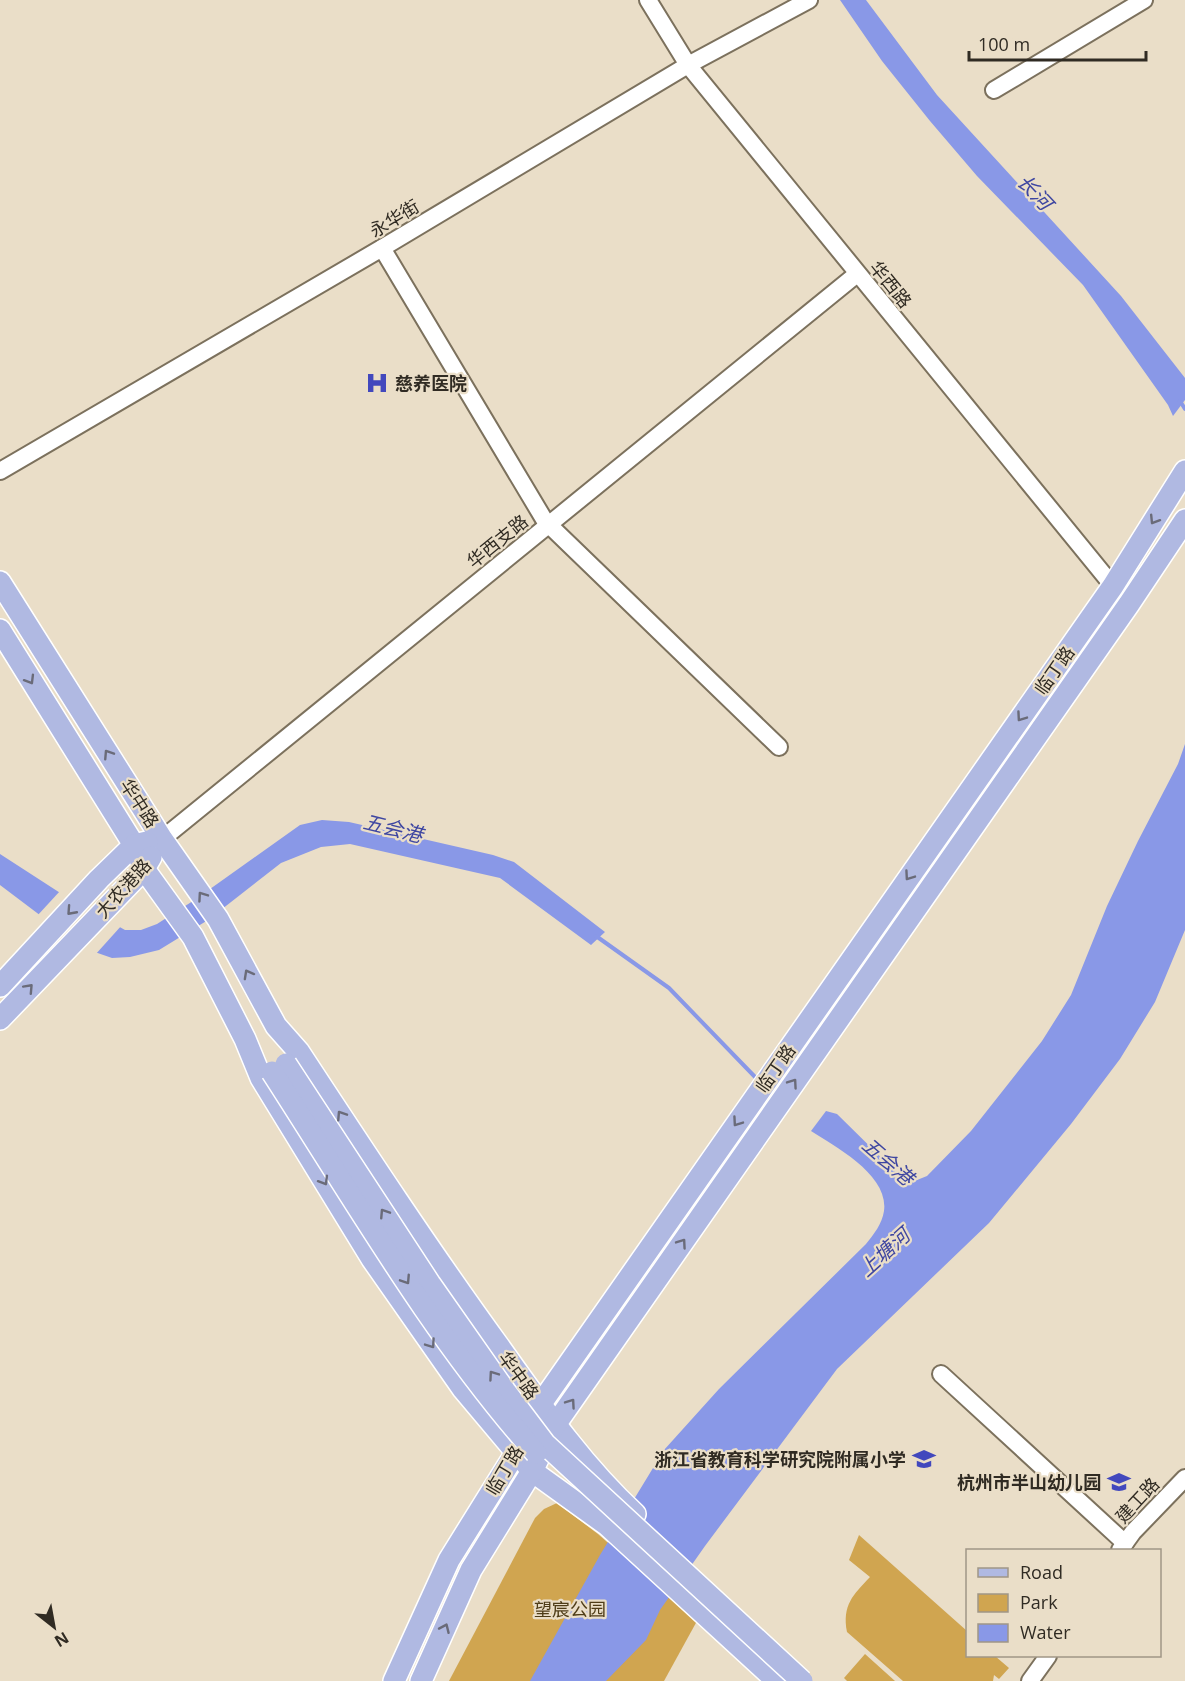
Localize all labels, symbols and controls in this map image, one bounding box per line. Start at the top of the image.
scale bar [969,24,1146,62]
text: 100 m [978,32,1030,56]
water label: 长河 [1011,168,1061,219]
street label: 永华街 [365,194,423,242]
street label: 华西路 [865,255,917,313]
hospital icon: 慈养医院 [364,370,390,396]
place label: 慈养医院 [395,371,467,395]
street label: 华西支路 [461,509,533,573]
one-way arrow [1150,514,1161,525]
street label: 临丁路 [1029,641,1079,699]
one-way arrow [23,674,35,684]
one-way arrow [1017,710,1028,721]
one-way arrow [104,750,115,761]
street label: 华中路 [115,774,165,832]
water label: 五会港 [361,808,428,849]
street label: 大农港路 [90,853,156,923]
one-way arrow [905,870,916,881]
one-way arrow [198,892,209,903]
one-way arrow [67,904,78,914]
one-way arrow [244,970,255,981]
one-way arrow [22,984,33,995]
street label: 临丁路 [750,1039,800,1097]
one-way arrow [786,1078,797,1089]
one-way arrow [336,1111,348,1121]
one-way arrow [733,1116,744,1127]
water label: 五会港 [857,1131,922,1193]
one-way arrow [316,1175,328,1185]
one-way arrow [380,1209,391,1220]
water label: 上塘河 [853,1219,918,1282]
one-way arrow [675,1239,686,1250]
one-way arrow [399,1274,411,1284]
one-way arrow [424,1337,435,1348]
street label: 华中路 [493,1346,545,1404]
one-way arrow [489,1370,500,1381]
one-way arrow [564,1399,575,1410]
street label: 临丁路 [480,1441,528,1499]
school or university icon: 浙江省教育科学研究院附属小学 [911,1446,937,1472]
place label: 浙江省教育科学研究院附属小学 [654,1447,906,1471]
school or university icon: 杭州市半山幼儿园 [1106,1469,1132,1495]
place label: 杭州市半山幼儿园 [957,1470,1101,1494]
street label: 建工路 [1110,1472,1164,1528]
legend [966,1549,1161,1657]
text: Road [1020,1560,1063,1584]
text: Park [1020,1590,1058,1614]
north arrow [24,1597,84,1657]
park label: 望宸公园 [534,1597,606,1621]
text: Water [1020,1620,1071,1644]
one-way arrow [437,1623,449,1634]
text: N [50,1627,73,1653]

